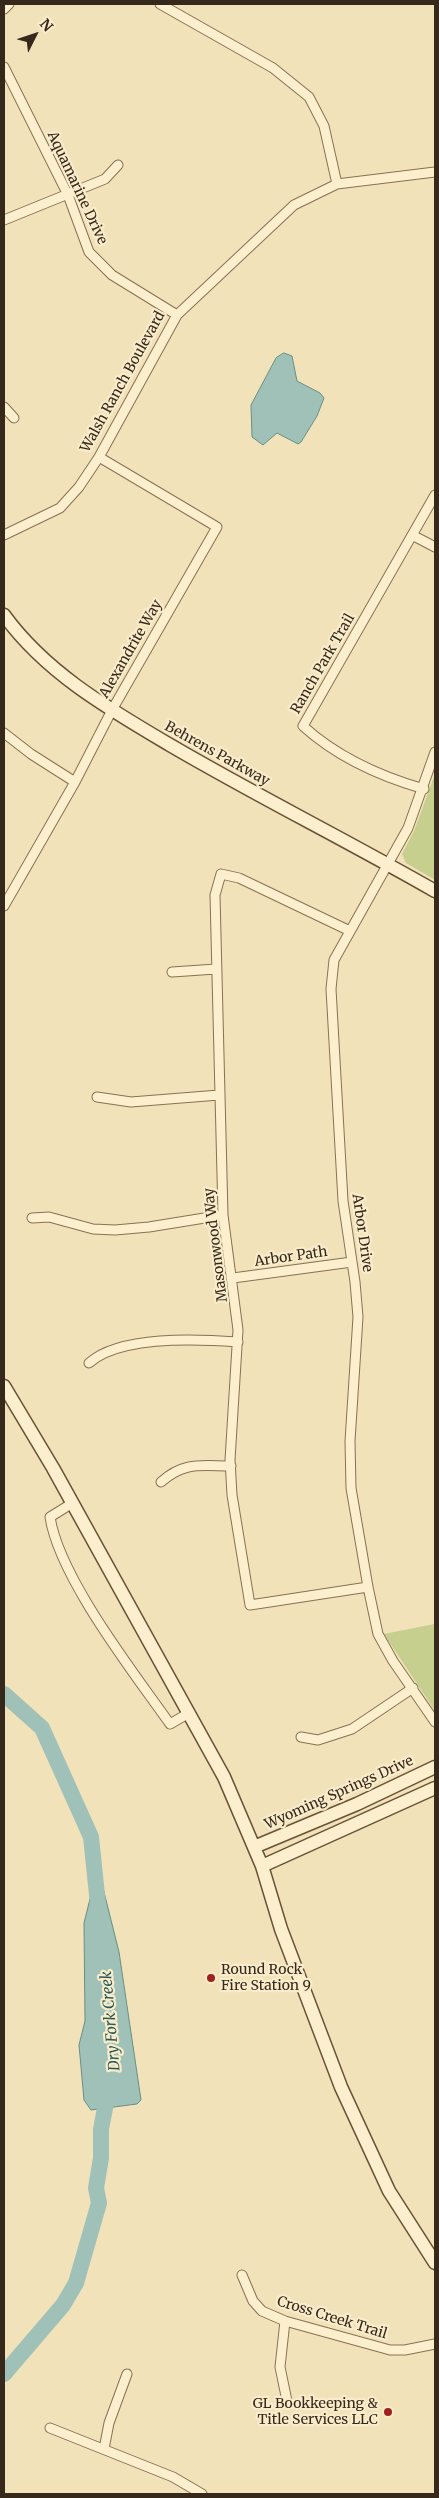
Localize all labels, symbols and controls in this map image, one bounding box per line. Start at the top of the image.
north arrow [10,10,60,60]
text: N [36,15,57,35]
street label: Aquamarine Drive [43,129,111,247]
street label: Walsh Ranch Boulevard [77,309,169,455]
street label: Alexandrite Way [96,597,166,701]
street label: Ranch Park Trail [288,611,358,717]
street label: Behrens Parkway [162,718,272,790]
street label: Masonwood Way [201,1187,231,1303]
street label: Arbor Drive [348,1193,376,1273]
street label: Arbor Path [254,1244,328,1270]
street label: Wyoming Springs Drive [262,1753,416,1833]
place label: Round Rock Fire Station 9 [221,1962,311,1994]
water label: Dry Fork Creek [98,1970,124,2072]
marker: Round Rock Fire Station 9 [205,1972,217,1984]
street label: Cross Creek Trail [275,2293,389,2343]
place label: GL Bookkeeping & Title Services LLC [253,2396,378,2428]
marker: GL Bookkeeping & Title Services LLC [382,2406,394,2418]

